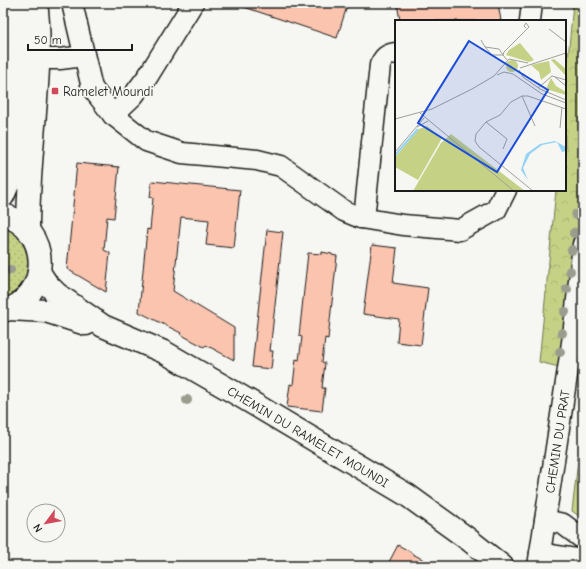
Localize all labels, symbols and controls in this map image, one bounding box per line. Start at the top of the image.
inset map [395,20,566,191]
scale bar [28,26,132,52]
text: 50 m [34,33,62,47]
place label: Ramelet Moundi [63,84,153,99]
marker: Ramelet Moundi [50,86,60,96]
street label: CHEMIN DU RAMELET MOUNDI [225,383,392,490]
street label: CHEMIN DU PRAT [542,389,572,494]
north arrow [26,503,66,543]
text: N [31,522,45,535]

